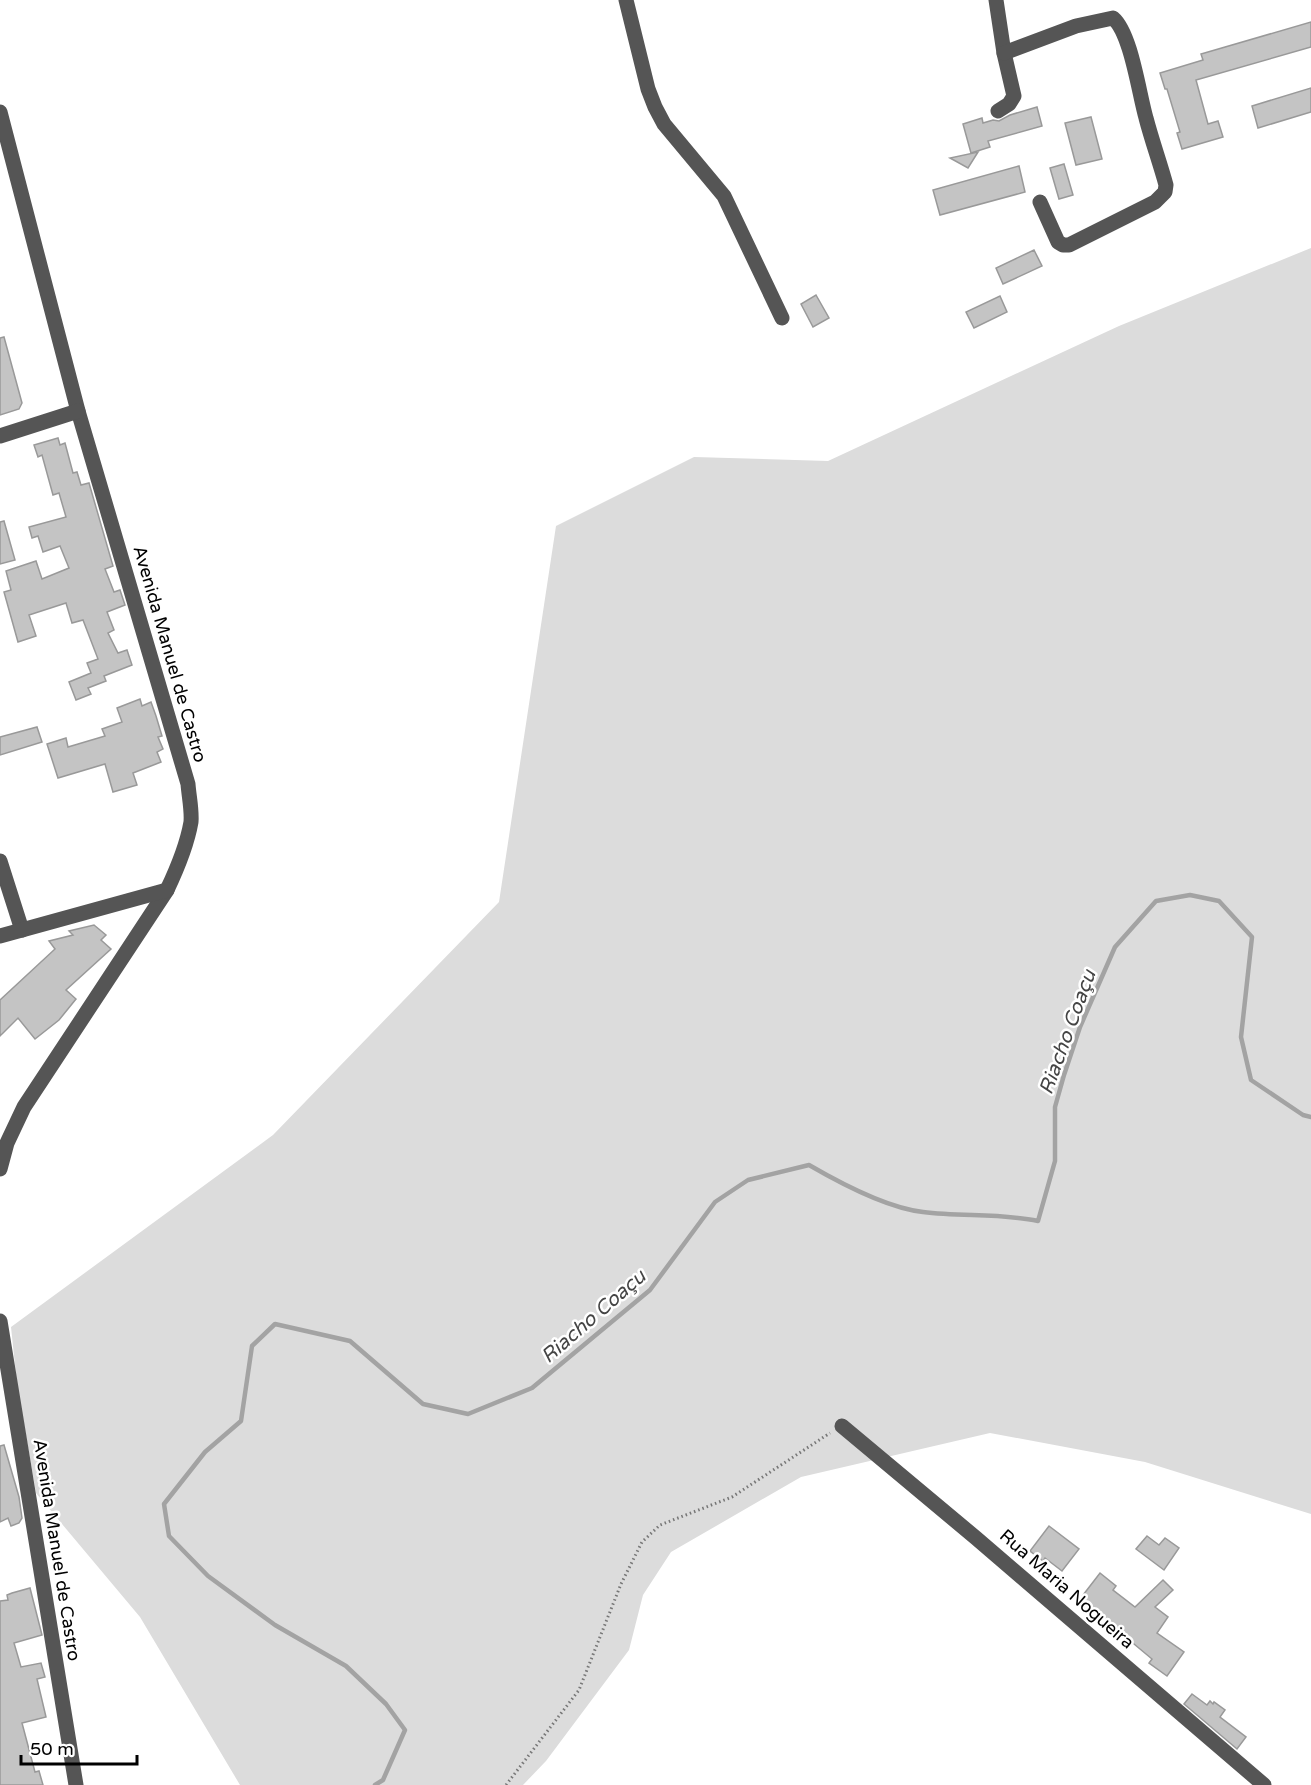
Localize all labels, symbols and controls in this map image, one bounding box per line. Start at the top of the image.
street label: Avenida Manuel de Castro [128,543,212,765]
water label: Riacho Coaçu [1034,965,1102,1098]
water label: Riacho Coaçu [537,1264,652,1369]
street label: Avenida Manuel de Castro [29,1437,85,1663]
street label: Rua Maria Nogueira [995,1524,1139,1654]
scale bar [21,1728,136,1766]
text: 50 m [30,1738,74,1760]

